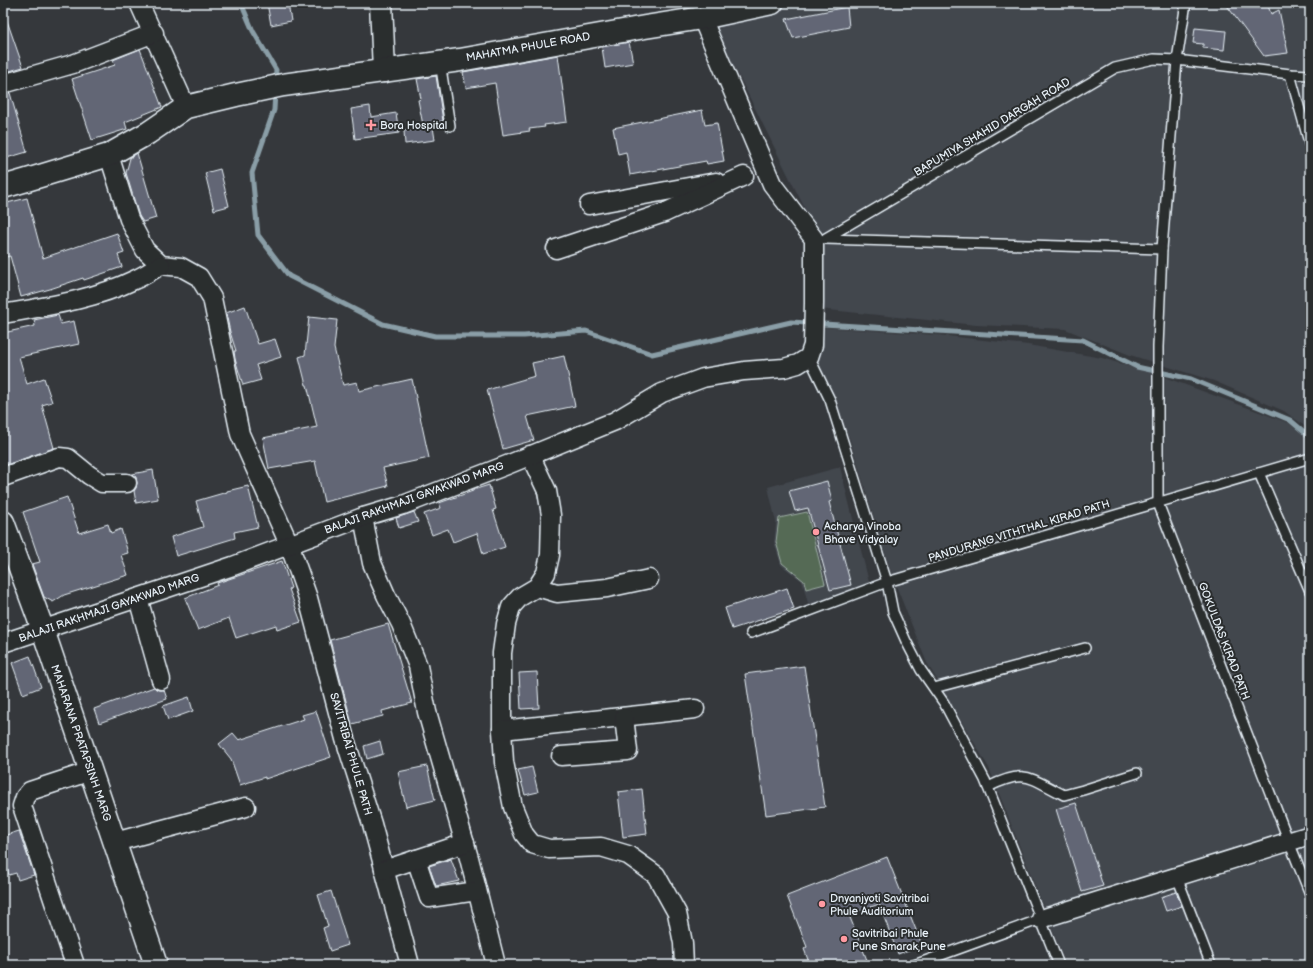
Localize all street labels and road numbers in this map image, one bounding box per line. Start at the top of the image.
street label: MAHATMA PHULE ROAD [465,30,591,64]
street label: BAPUMIYA SHAHID DARGAH ROAD [912,75,1072,179]
street label: BALAJI RAKHMAJI GAYAKWAD MARG [322,459,506,537]
street label: PANDURANG VITHTHAL KIRAD PATH [927,497,1111,565]
street label: BALAJI RAKHMAJI GAYAKWAD MARG [17,571,201,645]
street label: GOKULDAS KIRAD PATH [1196,581,1252,701]
street label: MAHARANA PRATAPSINH MARG [48,663,114,823]
street label: SAVITRIBAI PHULE PATH [327,691,375,817]

